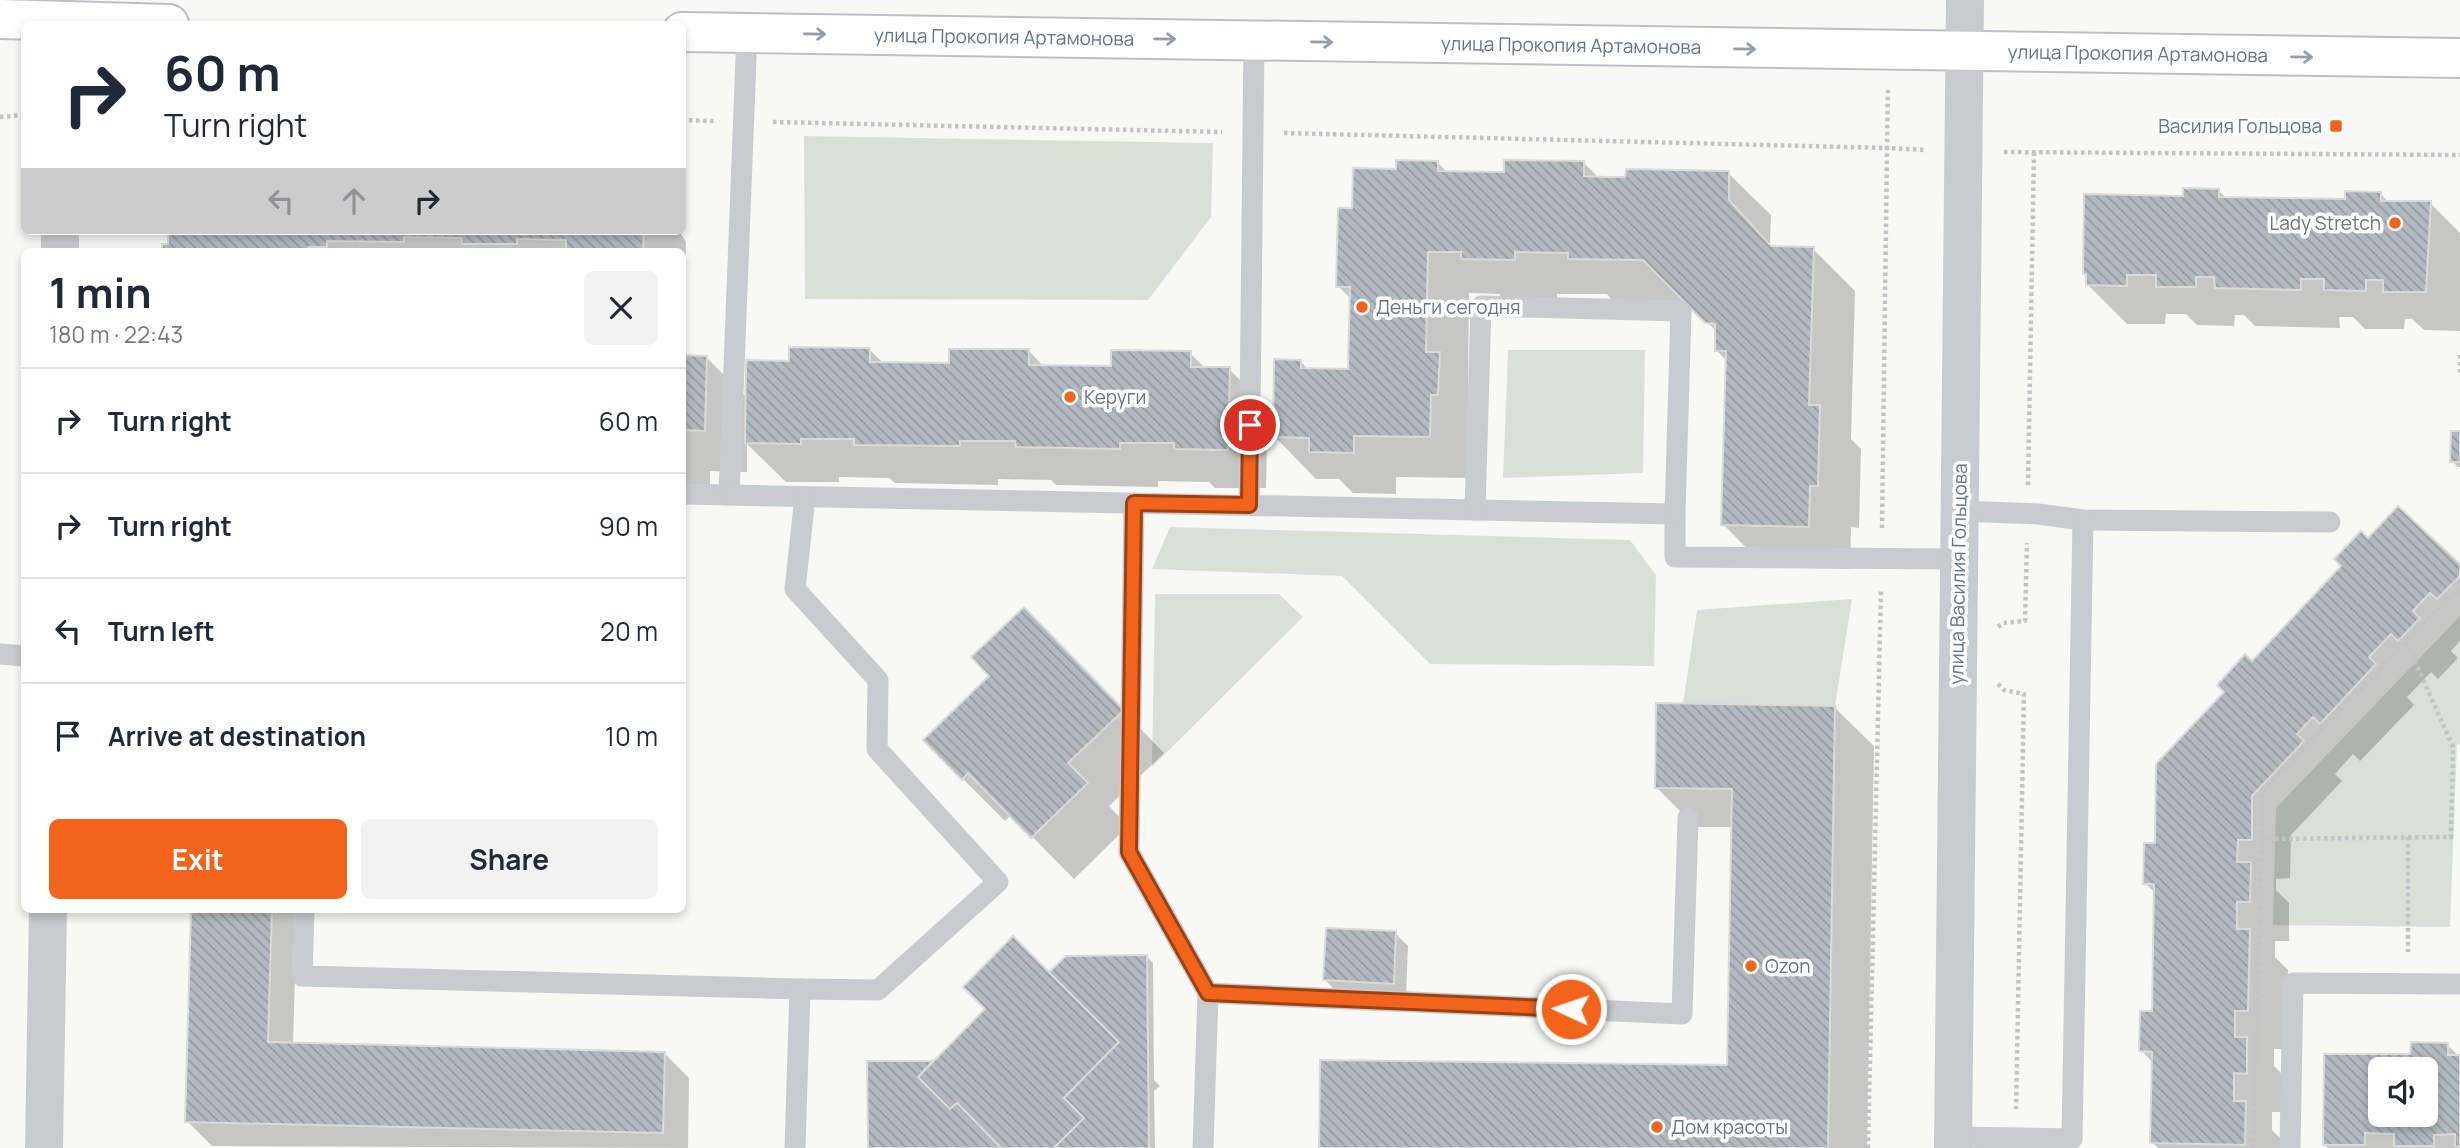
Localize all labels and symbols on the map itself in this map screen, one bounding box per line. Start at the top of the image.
street label: улица Прокопия Артамонова [874,22,1134,52]
one-way arrow [804,27,827,41]
street label: улица Прокопия Артамонова [1441,30,1701,60]
one-way arrow [1154,32,1177,46]
one-way arrow [1310,35,1333,48]
street label: улица Прокопия Артамонова [2008,38,2268,68]
one-way arrow [1733,42,1756,56]
one-way arrow [2290,50,2313,63]
place label: Василия Гольцова [2158,113,2322,139]
marker: Василия Гольцова [2328,118,2344,134]
place label: Lady Stretch [2270,210,2381,236]
marker: Lady Stretch [2387,215,2403,231]
place label: Деньги сегодня [1376,294,1521,320]
marker: Деньги сегодня [1354,299,1370,315]
place label: Керуги [1084,384,1146,410]
marker: Керуги [1062,389,1078,405]
pin [1220,395,1280,455]
street label: улица Василия Гольцова [1943,463,1973,685]
place label: Ozon [1765,953,1811,979]
marker: Ozon [1743,958,1759,974]
position arrow [1534,972,1608,1046]
place label: Дом красоты [1671,1114,1788,1140]
marker: Дом красоты [1649,1119,1665,1135]

